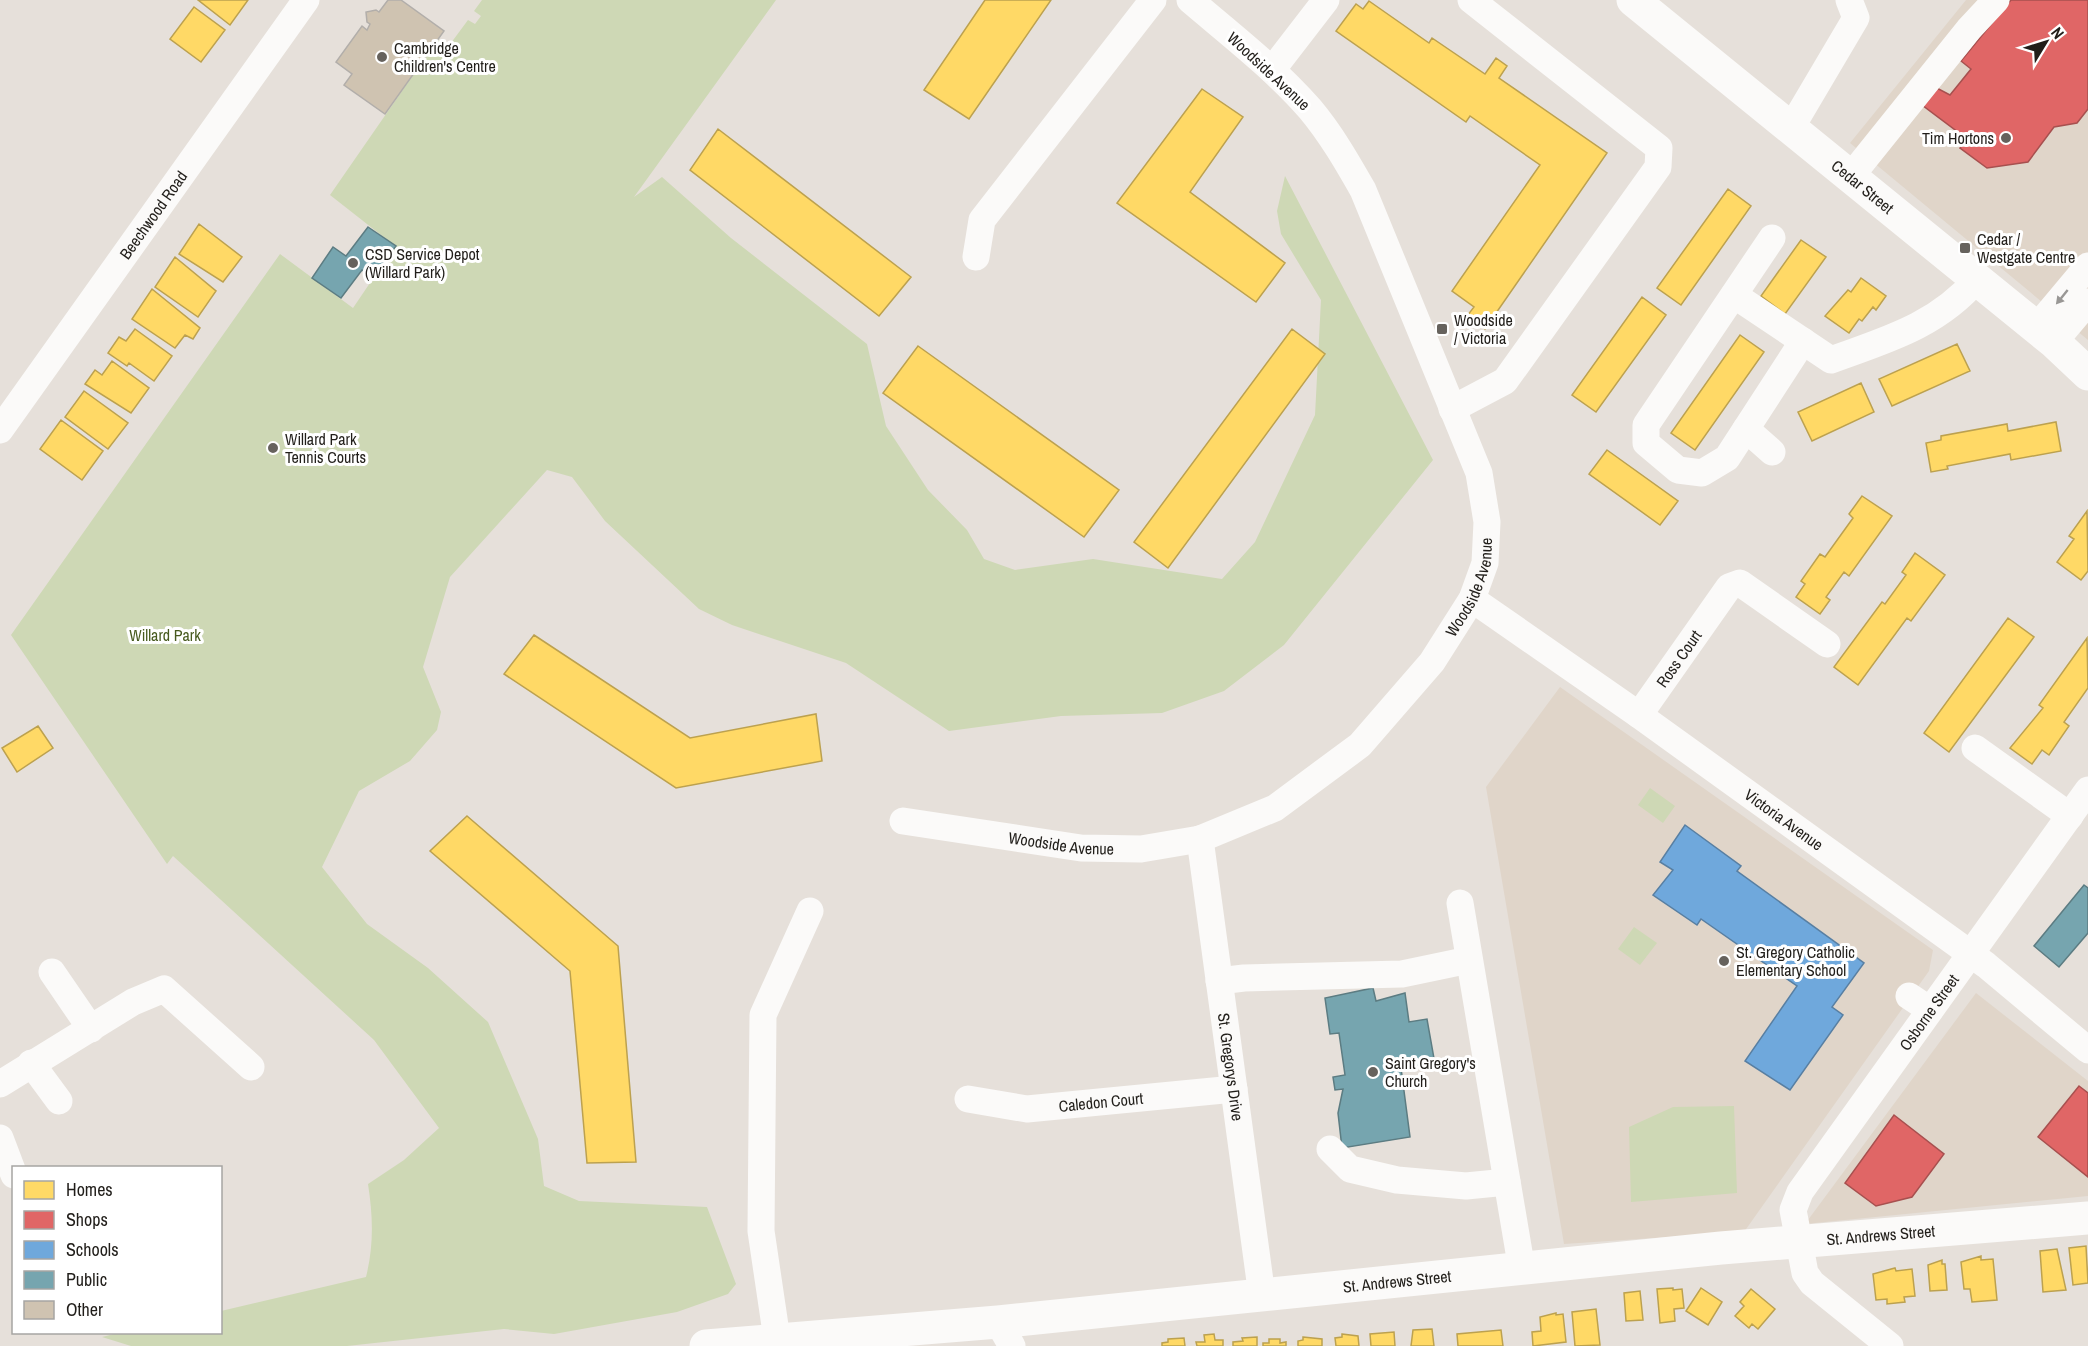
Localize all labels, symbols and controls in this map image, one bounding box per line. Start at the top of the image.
north arrow [2016,12,2076,72]
text: N [2046,22,2069,43]
street label: Woodside Avenue [1223,27,1315,115]
place label: Cambridge Children's Centre [394,37,496,77]
marker: Cambridge Children's Centre [375,50,389,64]
place label: Tim Hortons [1922,127,1994,149]
marker: Tim Hortons [1999,131,2013,145]
street label: Cedar Street [1827,155,1899,219]
street label: Beechwood Road [114,166,192,263]
place label: Cedar / Westgate Centre [1977,228,2075,268]
marker: Cedar / Westgate Centre [1958,241,1972,255]
place label: CSD Service Depot (Willard Park) [365,243,480,283]
marker: CSD Service Depot (Willard Park) [346,256,360,270]
one-way arrow [2056,289,2069,305]
place label: Woodside / Victoria [1454,309,1513,349]
marker: Woodside / Victoria [1435,322,1449,336]
place label: Willard Park Tennis Courts [285,428,366,468]
marker: Willard Park Tennis Courts [266,441,280,455]
street label: Woodside Avenue [1440,537,1497,641]
park label: Willard Park [129,624,201,646]
street label: Ross Court [1651,625,1707,692]
street label: Victoria Avenue [1740,784,1828,855]
street label: Woodside Avenue [1007,826,1114,860]
place label: St. Gregory Catholic Elementary School [1736,941,1855,981]
marker: St. Gregory Catholic Elementary School [1717,954,1731,968]
street label: Osborne Street [1894,969,1964,1055]
street label: St. Gregorys Drive [1213,1012,1249,1122]
place label: Saint Gregory's Church [1385,1052,1476,1092]
marker: Saint Gregory's Church [1366,1065,1380,1079]
street label: Caledon Court [1058,1087,1144,1117]
legend [12,1166,222,1334]
text: Homes [66,1177,113,1202]
text: Shops [66,1207,108,1232]
street label: St. Andrews Street [1826,1220,1936,1250]
text: Schools [66,1237,119,1262]
street label: St. Andrews Street [1342,1265,1453,1298]
text: Public [66,1267,107,1292]
text: Other [66,1297,103,1322]

